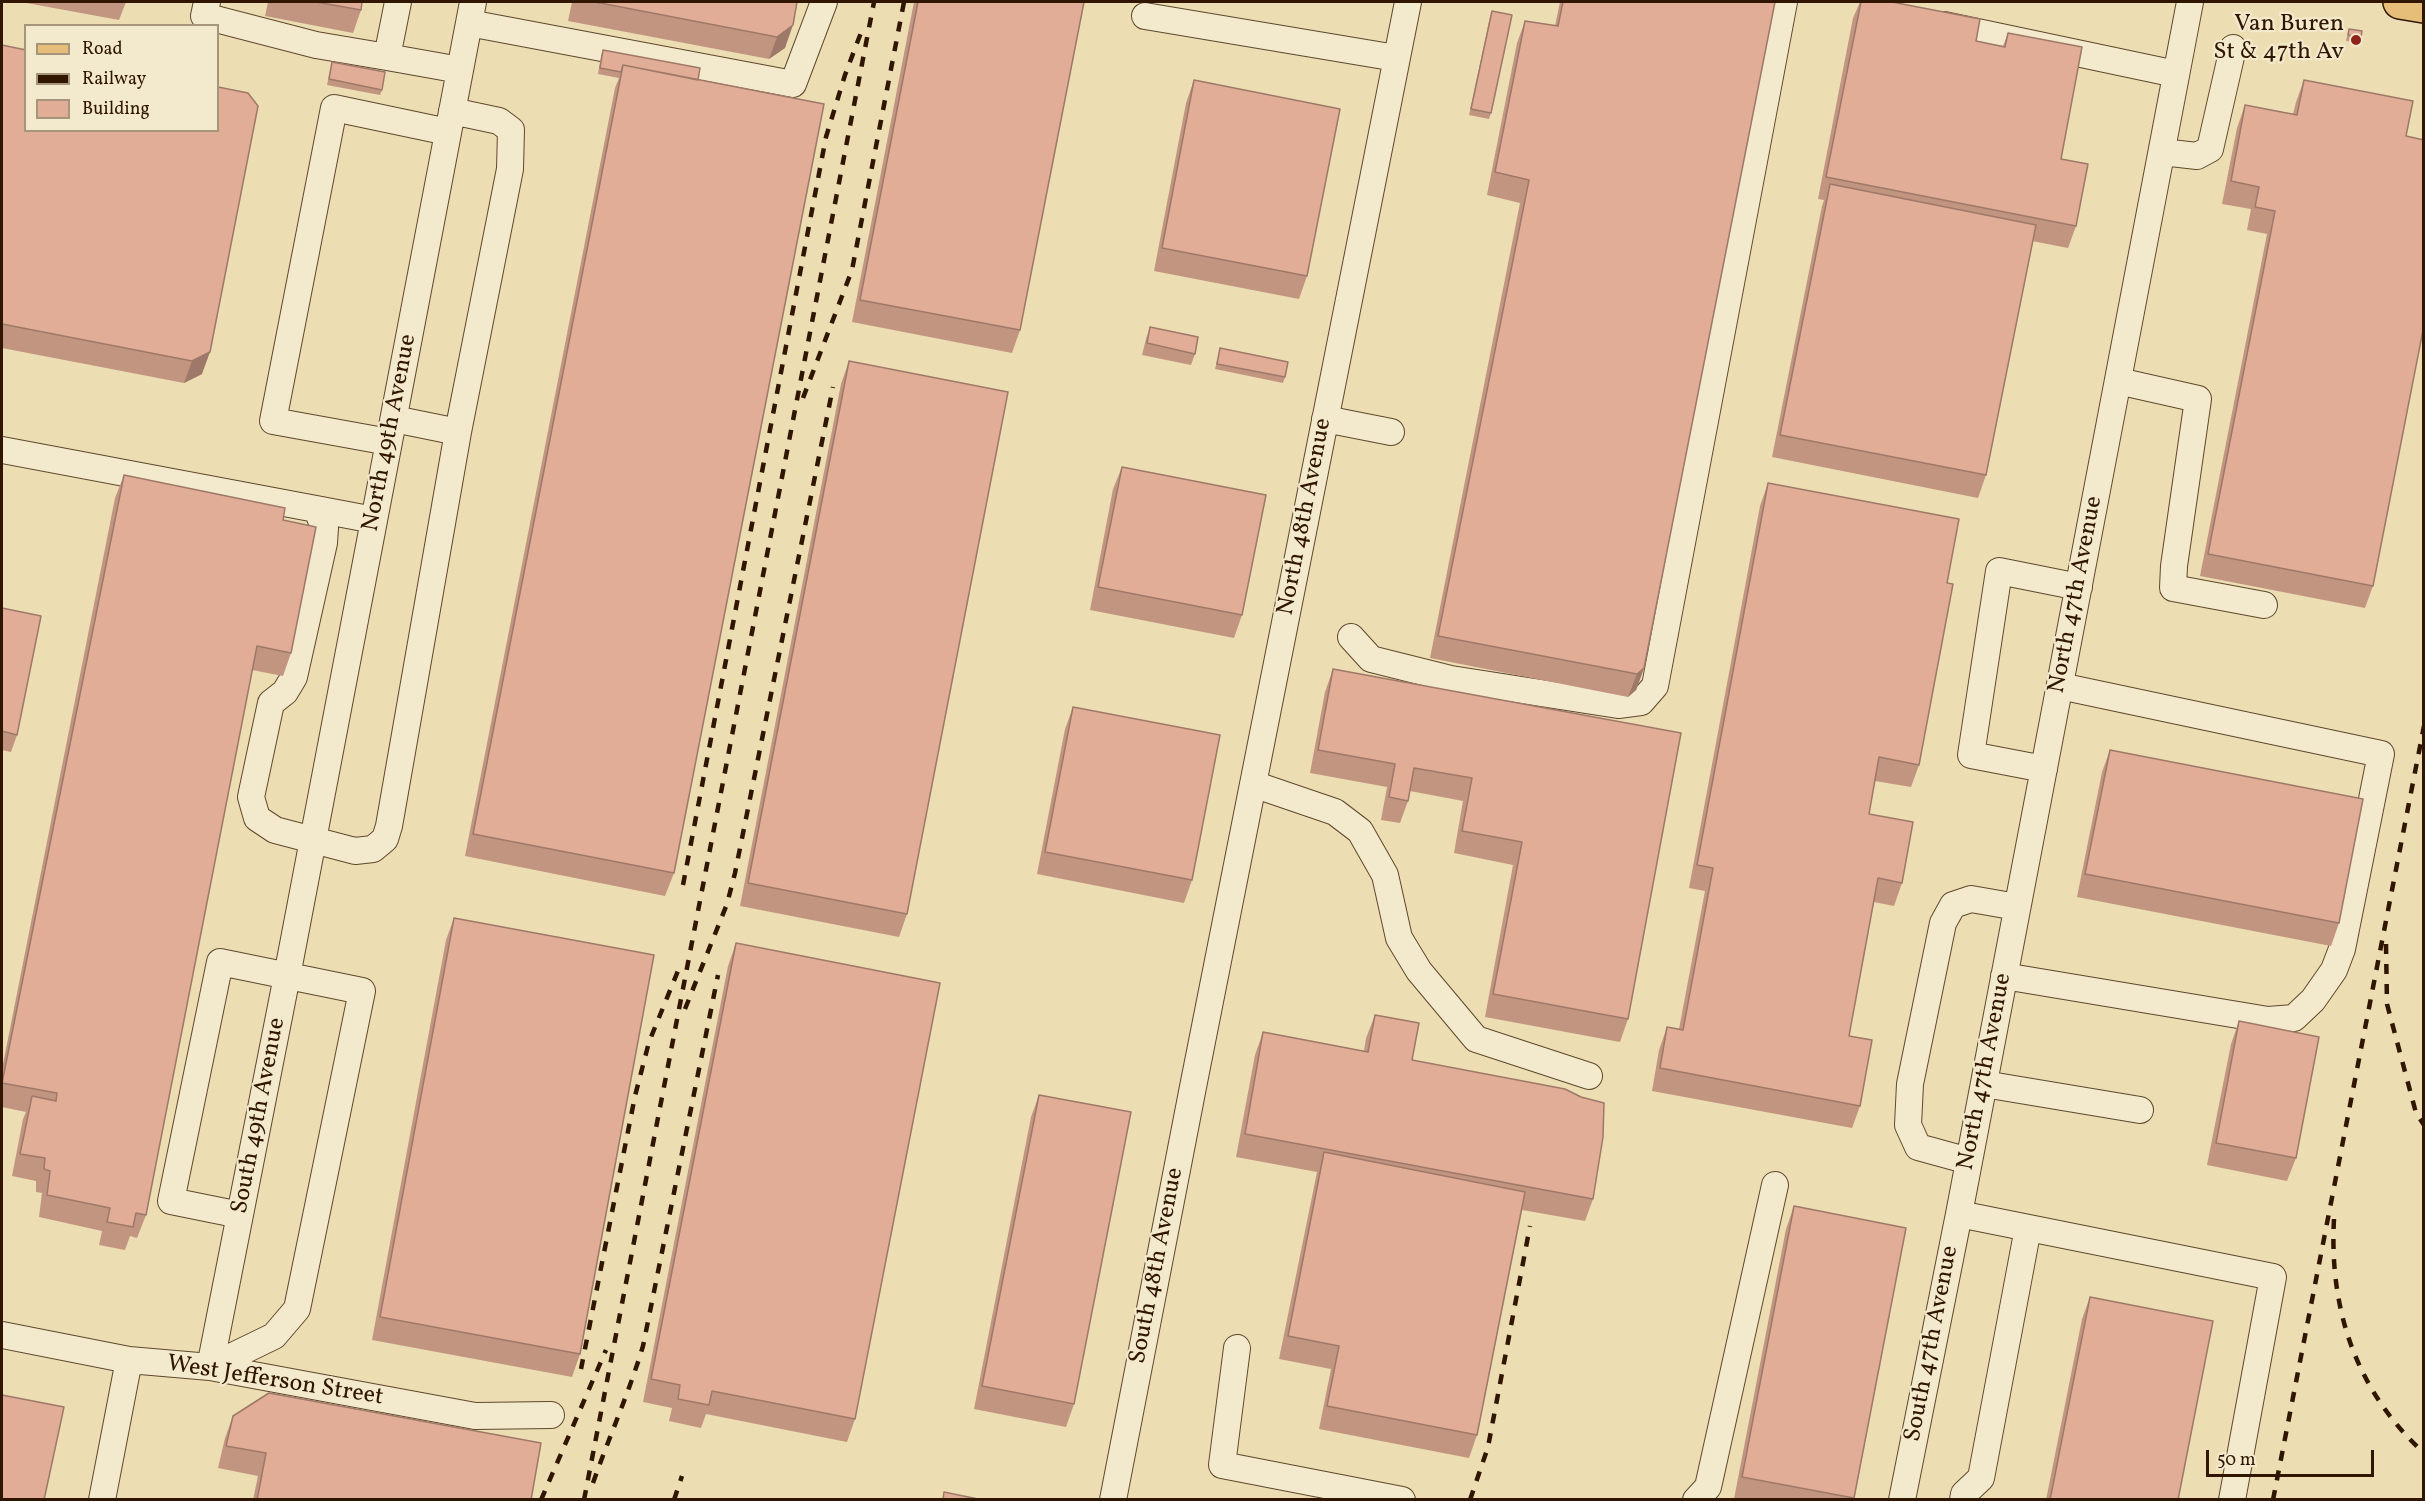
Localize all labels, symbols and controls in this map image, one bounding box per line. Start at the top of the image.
place label: Van Buren St & 47th Av [2213,12,2344,68]
legend [24,24,219,132]
marker: Van Buren St & 47th Av [2349,33,2363,47]
text: Road [82,37,123,62]
text: Railway [82,67,146,92]
text: Building [82,97,150,122]
street label: North 49th Avenue [358,332,424,534]
street label: North 48th Avenue [1273,416,1339,618]
street label: North 47th Avenue [2044,494,2110,696]
street label: North 47th Avenue [1953,971,2019,1173]
street label: South 49th Avenue [227,1015,293,1217]
street label: South 48th Avenue [1125,1166,1191,1366]
street label: South 47th Avenue [1900,1244,1966,1444]
street label: West Jefferson Street [165,1351,385,1413]
scale bar [2209,1438,2377,1476]
text: 50 m [2217,1448,2256,1473]

